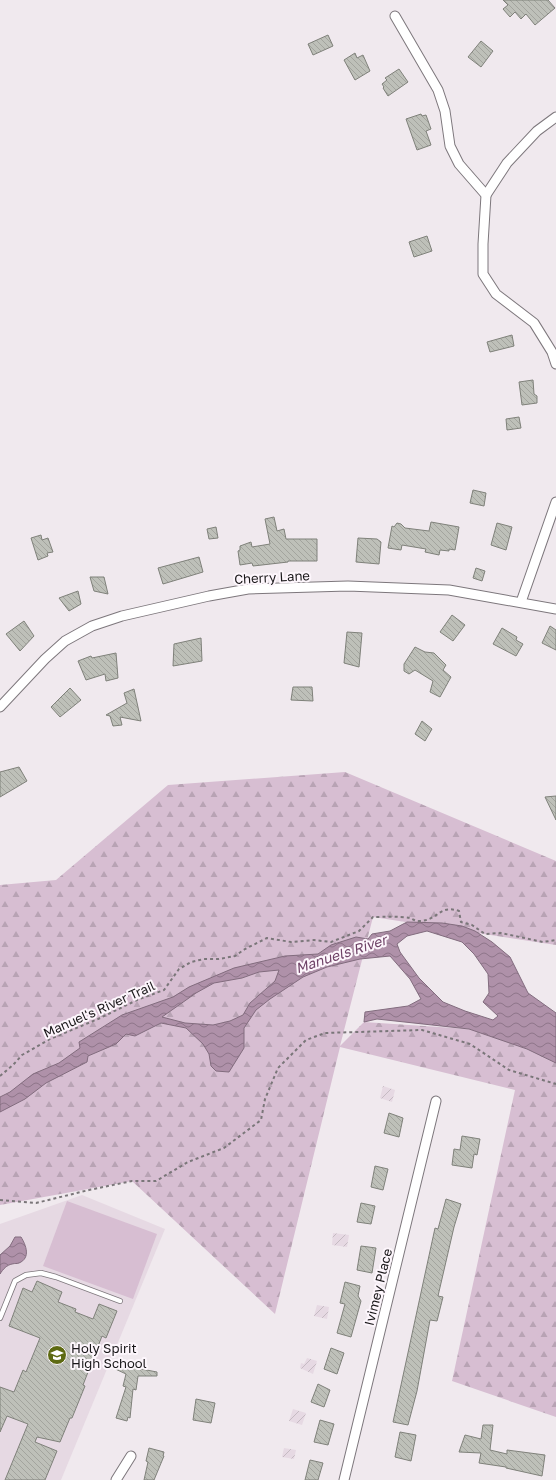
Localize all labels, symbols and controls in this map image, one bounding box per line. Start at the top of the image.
street label: Cherry Lane [234,567,310,587]
water label: Manuels River [293,930,391,976]
street label: Manuel's River Trail [41,977,157,1041]
street label: Ivimey Place [361,1247,395,1327]
place label: Holy Spirit High School [71,1340,147,1371]
school or university icon: Holy Spirit High School [46,1344,68,1366]

